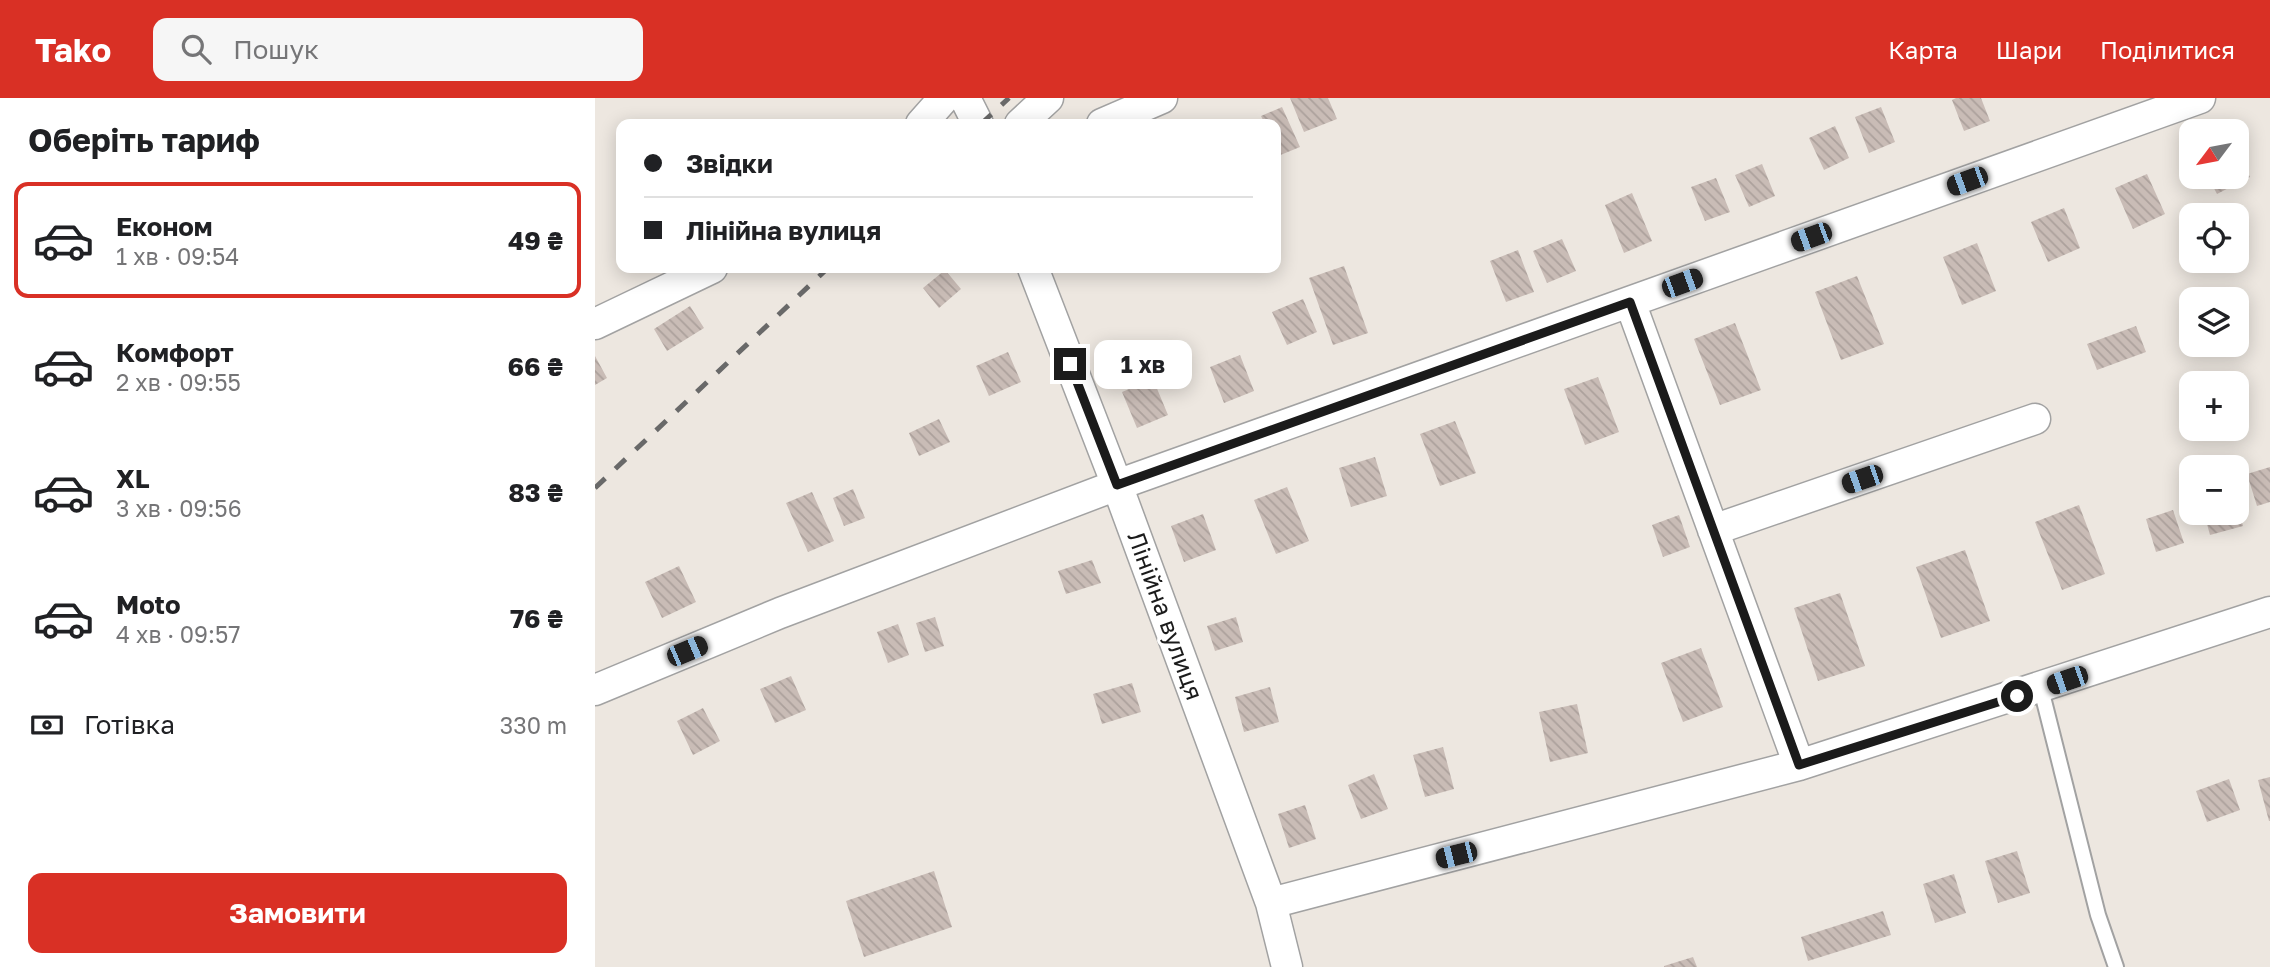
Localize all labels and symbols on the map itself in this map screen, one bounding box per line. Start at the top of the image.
north arrow [2179,119,2249,189]
car [1944,164,1991,198]
car [1788,220,1835,254]
car [1659,266,1706,300]
callout: 1 хв [1095,340,1193,388]
route end [1054,348,1086,380]
car [1839,462,1886,496]
street label: Лінійна вулиця [1123,527,1210,704]
car [664,633,711,669]
car [2044,663,2091,697]
route start [2001,680,2033,712]
car [1434,840,1479,870]

